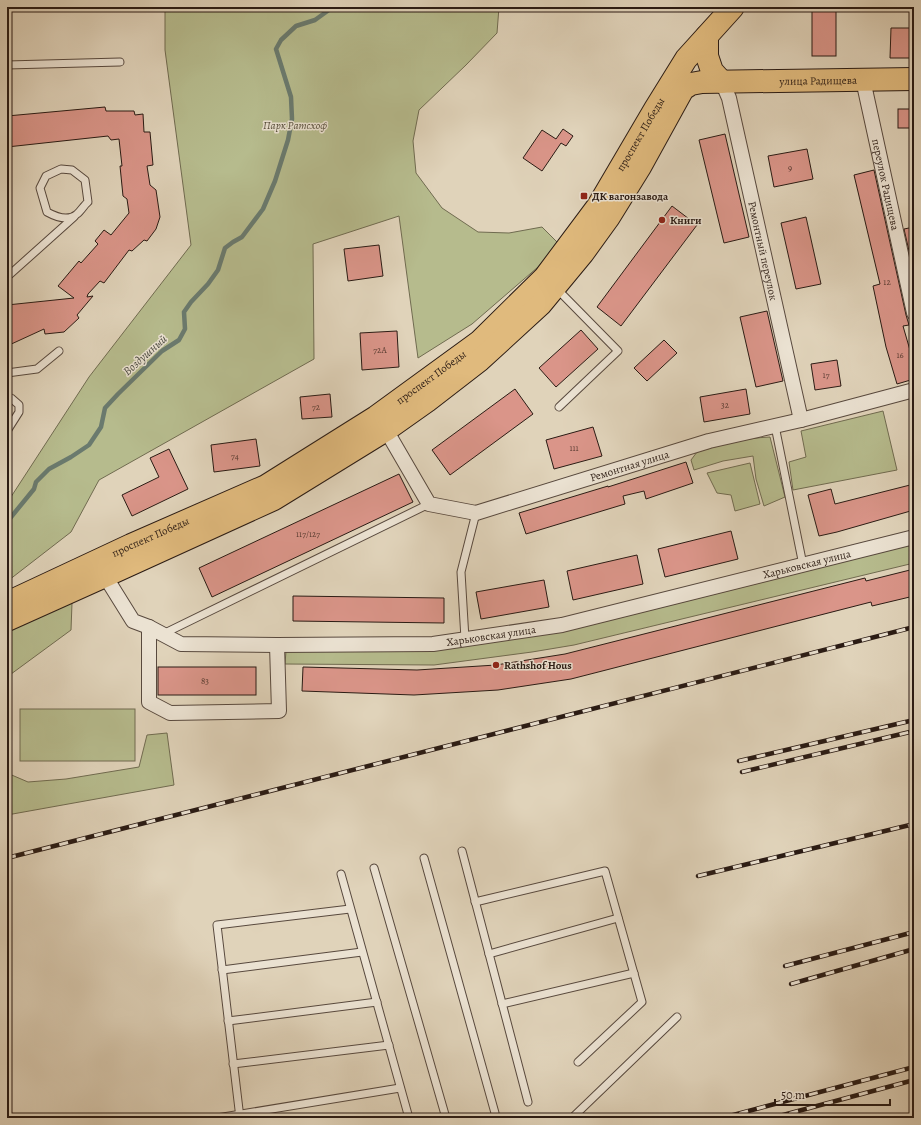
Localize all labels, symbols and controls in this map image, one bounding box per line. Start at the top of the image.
street label: улица Радищева [778,72,858,88]
street label: проспект Победы [613,95,668,174]
park label: Парк Ратсхоф [263,118,327,133]
street label: переулок Радищева [869,137,903,233]
house number: 9 [788,162,792,174]
place label: ДК вагонзавода [592,189,669,204]
marker: ДК вагонзавода [579,191,589,201]
street label: Ремонтный переулок [745,200,782,302]
place label: Книги [670,213,702,228]
marker: Книги [657,215,667,225]
house number: 12 [883,276,891,288]
water label: Воздушный [120,331,170,379]
house number: 72А [373,344,387,356]
street label: проспект Победы [393,346,469,408]
house number: 16 [896,349,904,361]
house number: 17 [823,369,830,381]
house number: 32 [721,399,730,411]
house number: 72 [312,401,321,413]
house number: 111 [569,442,579,454]
street label: Ремонтная улица [588,446,672,485]
house number: 74 [231,450,239,462]
street label: проспект Победы [109,513,191,560]
house number: 117/127 [296,528,320,540]
street label: Харьковская улица [761,545,853,582]
street label: Харьковская улица [445,621,538,649]
place label: Rathshof Hous [504,658,572,673]
marker: Rathshof Hous [491,660,501,670]
house number: 83 [201,675,209,687]
scale bar [775,1081,890,1107]
text: 50 m [781,1087,805,1103]

